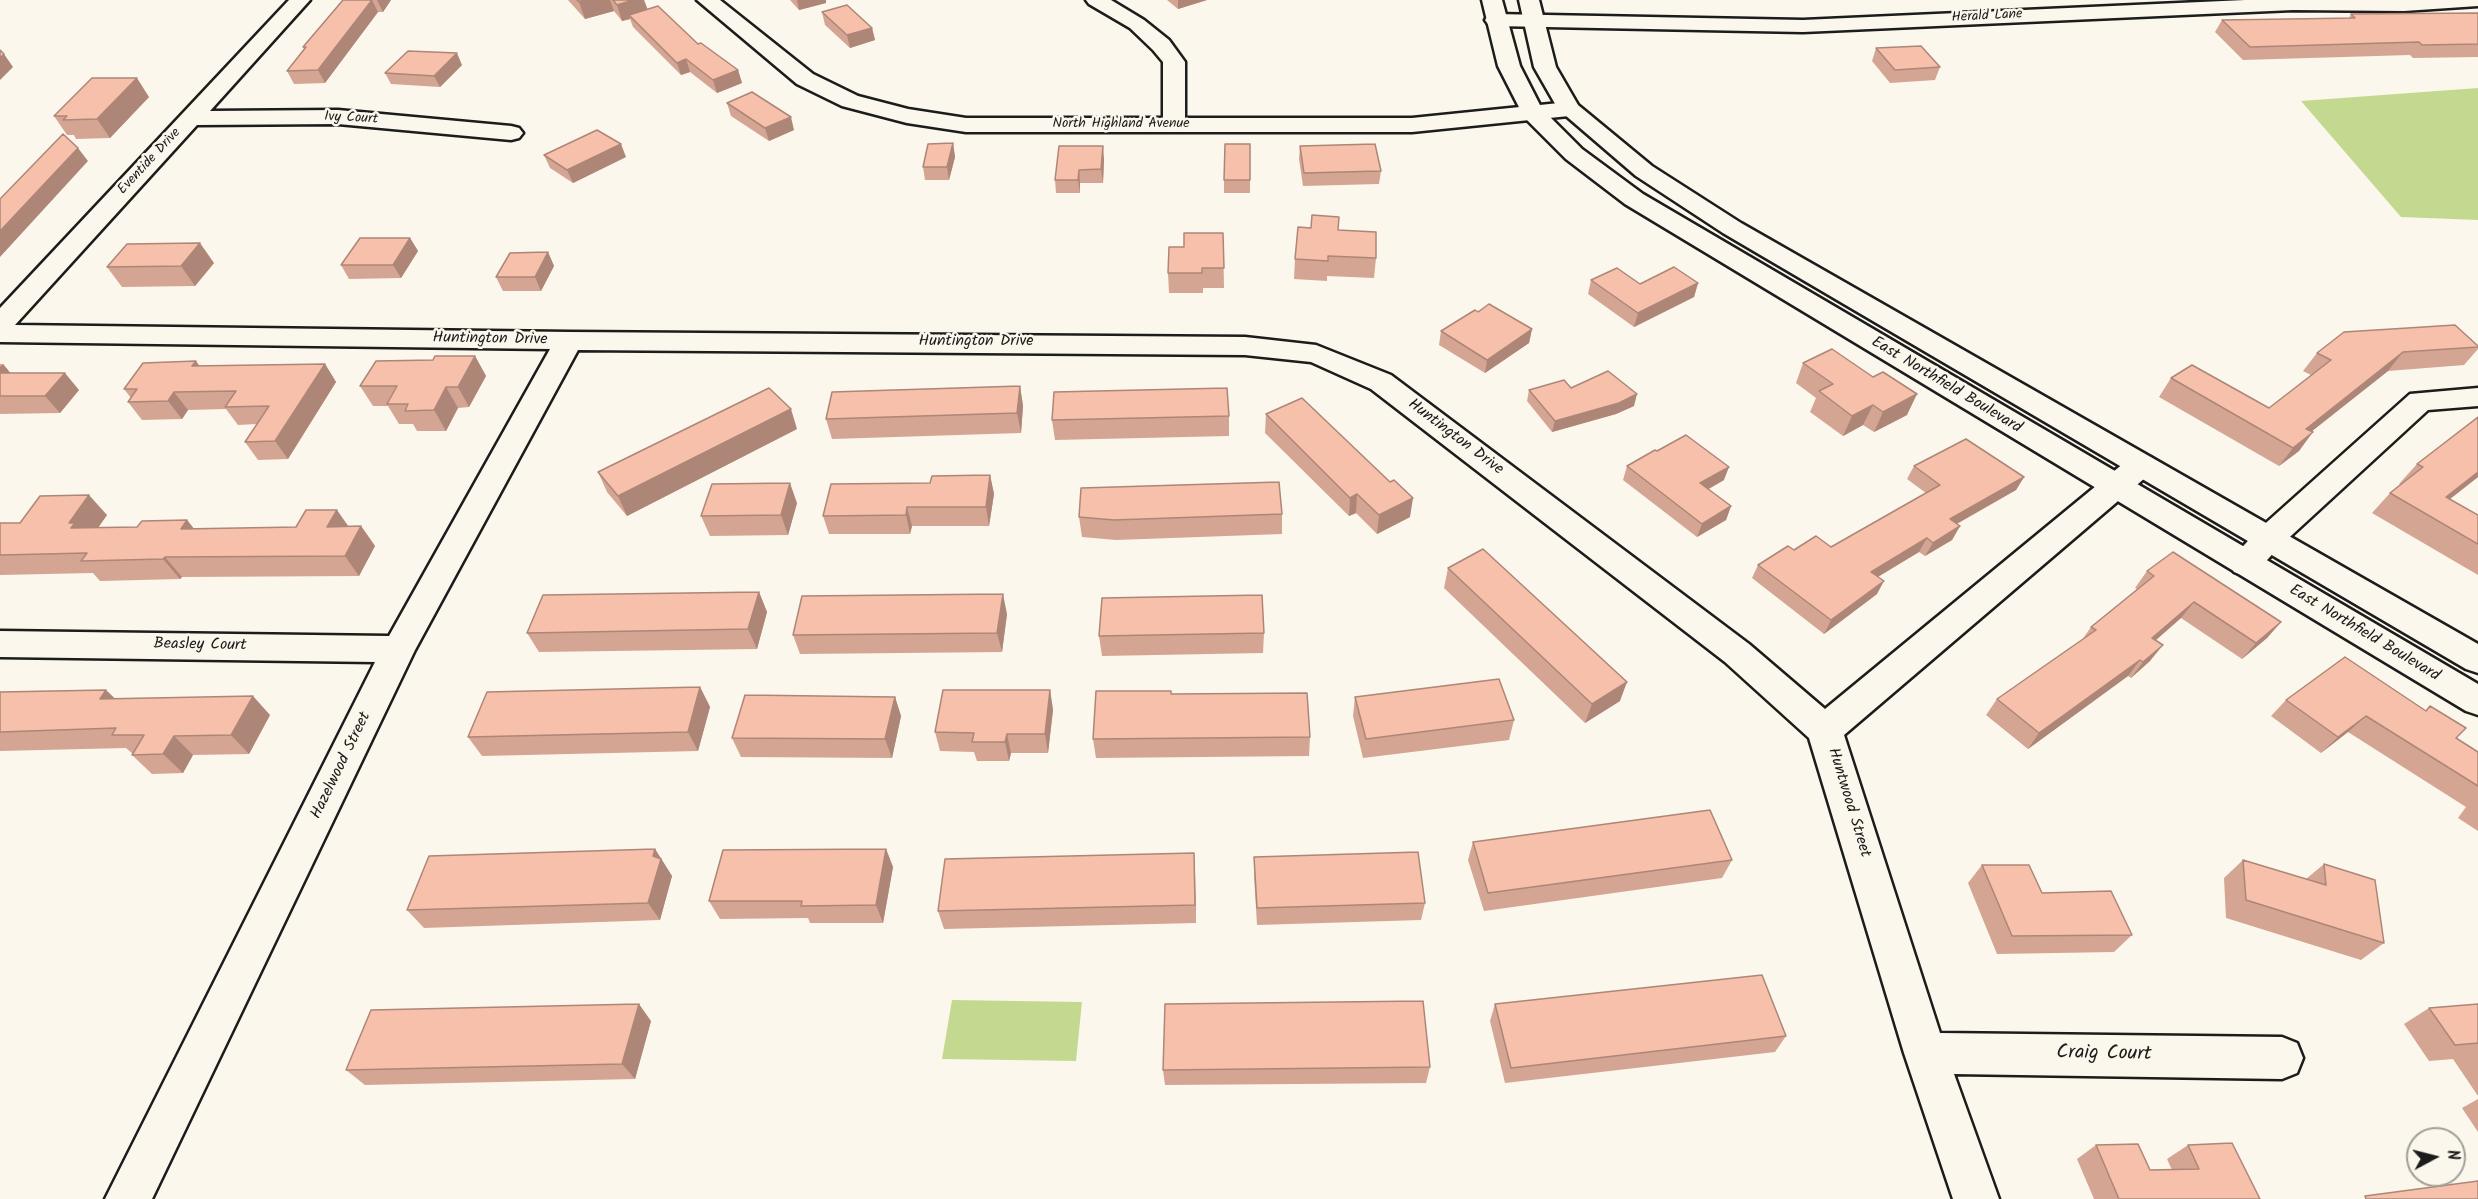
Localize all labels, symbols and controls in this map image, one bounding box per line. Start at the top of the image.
street label: Herald Lane [1951,7,2023,27]
street label: Ivy Court [324,109,378,129]
street label: North Highland Avenue [1052,117,1190,133]
street label: Eventide Drive [115,125,185,199]
street label: Huntington Drive [432,329,548,351]
street label: Huntington Drive [919,332,1033,352]
street label: East Northfield Boulevard [1867,333,2025,439]
street label: Huntington Drive [1403,396,1507,480]
street label: East Northfield Boulevard [2285,581,2443,687]
street label: Beasley Court [153,636,247,656]
street label: Hazelwood Street [308,709,376,823]
street label: Huntwood Street [1822,746,1874,860]
street label: Craig Court [2056,1042,2152,1068]
north arrow [2406,1127,2466,1187]
text: N [2439,1148,2465,1162]

